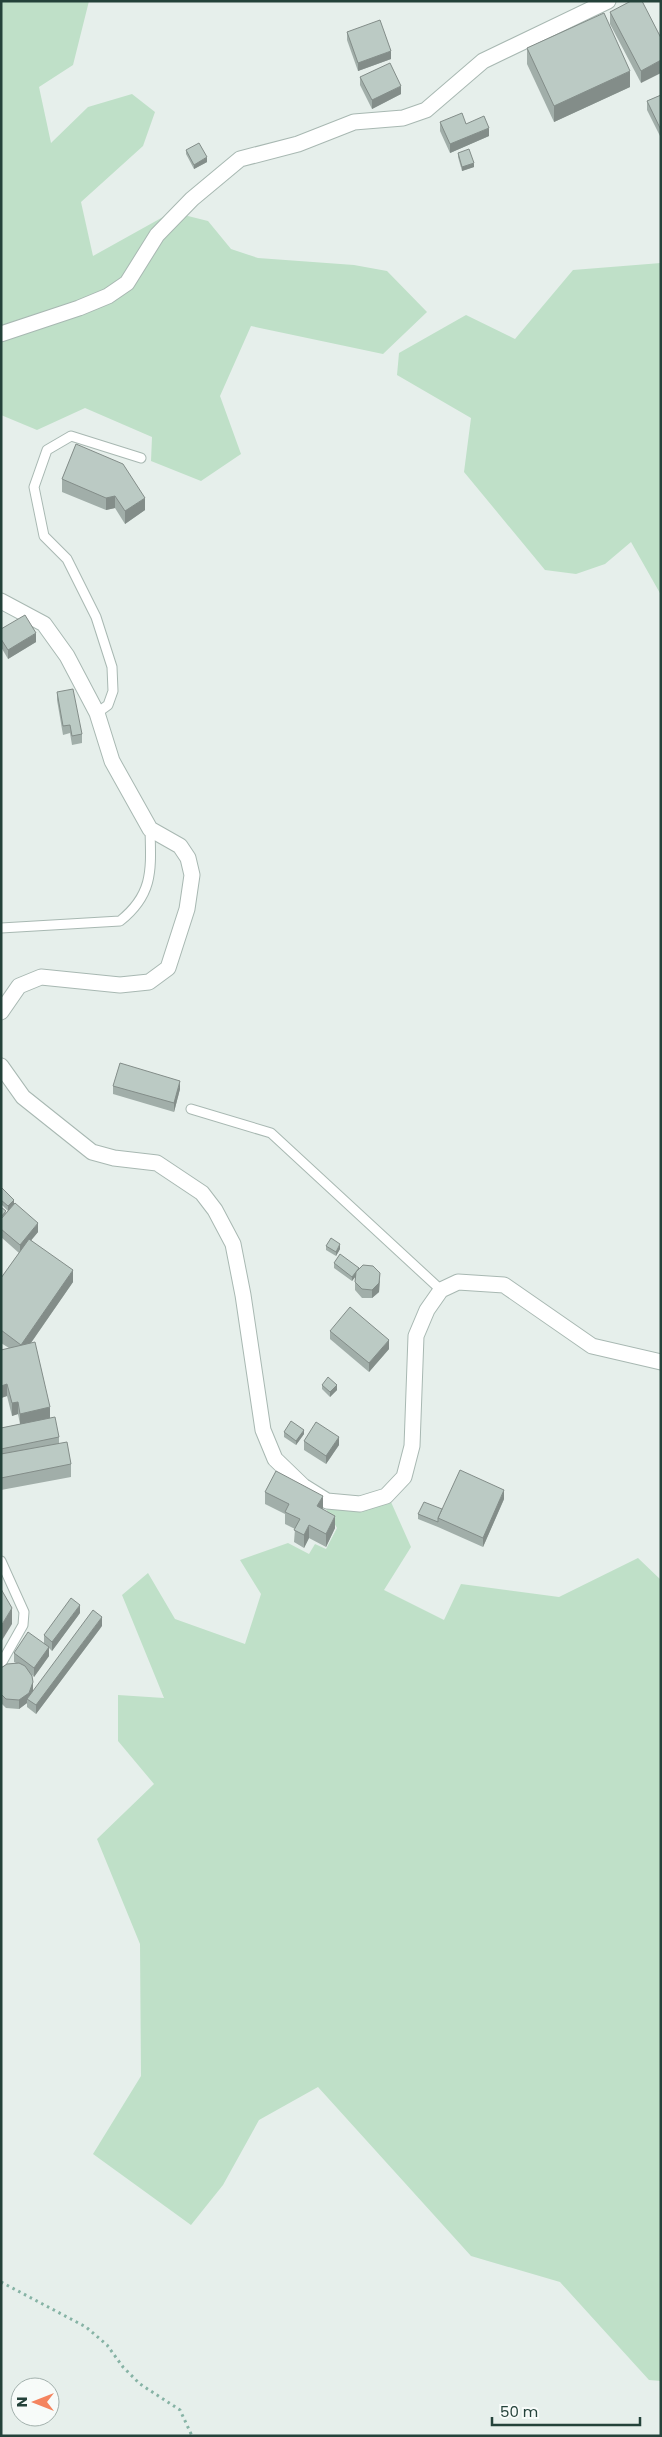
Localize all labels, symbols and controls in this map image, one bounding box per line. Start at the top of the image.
north arrow [10,2377,60,2427]
scale bar [492,2394,640,2426]
text: N [12,2397,32,2407]
text: 50 m [500,2401,538,2422]

